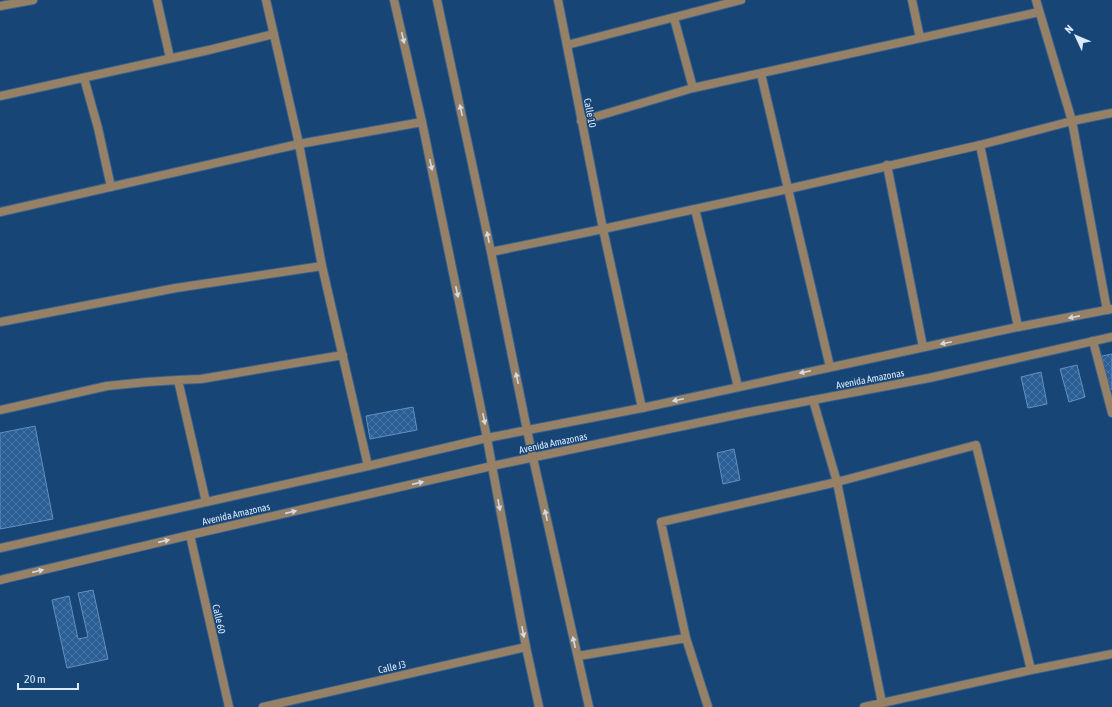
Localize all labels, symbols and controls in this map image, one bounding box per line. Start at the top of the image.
north arrow [1056,16,1096,56]
text: N [1062,23,1075,36]
one-way arrow [400,32,406,44]
street label: Calle 10 [582,97,598,129]
one-way arrow [457,104,463,116]
one-way arrow [428,159,434,171]
one-way arrow [485,231,491,243]
one-way arrow [455,286,461,298]
one-way arrow [1068,314,1080,320]
one-way arrow [940,340,952,346]
street label: Avenida Amazonas [835,367,906,391]
one-way arrow [799,370,812,376]
one-way arrow [514,372,520,384]
one-way arrow [672,397,685,403]
one-way arrow [481,413,487,426]
street label: Avenida Amazonas [518,430,589,456]
one-way arrow [412,480,424,486]
one-way arrow [496,499,502,511]
street label: Avenida Amazonas [201,501,271,527]
one-way arrow [285,508,297,514]
one-way arrow [542,509,548,521]
one-way arrow [159,538,171,544]
one-way arrow [32,568,44,574]
street label: Calle 60 [210,603,228,635]
one-way arrow [521,626,527,639]
one-way arrow [571,635,577,648]
street label: Calle J3 [377,658,407,676]
scale bar [18,665,78,691]
text: 20 m [24,672,46,686]

